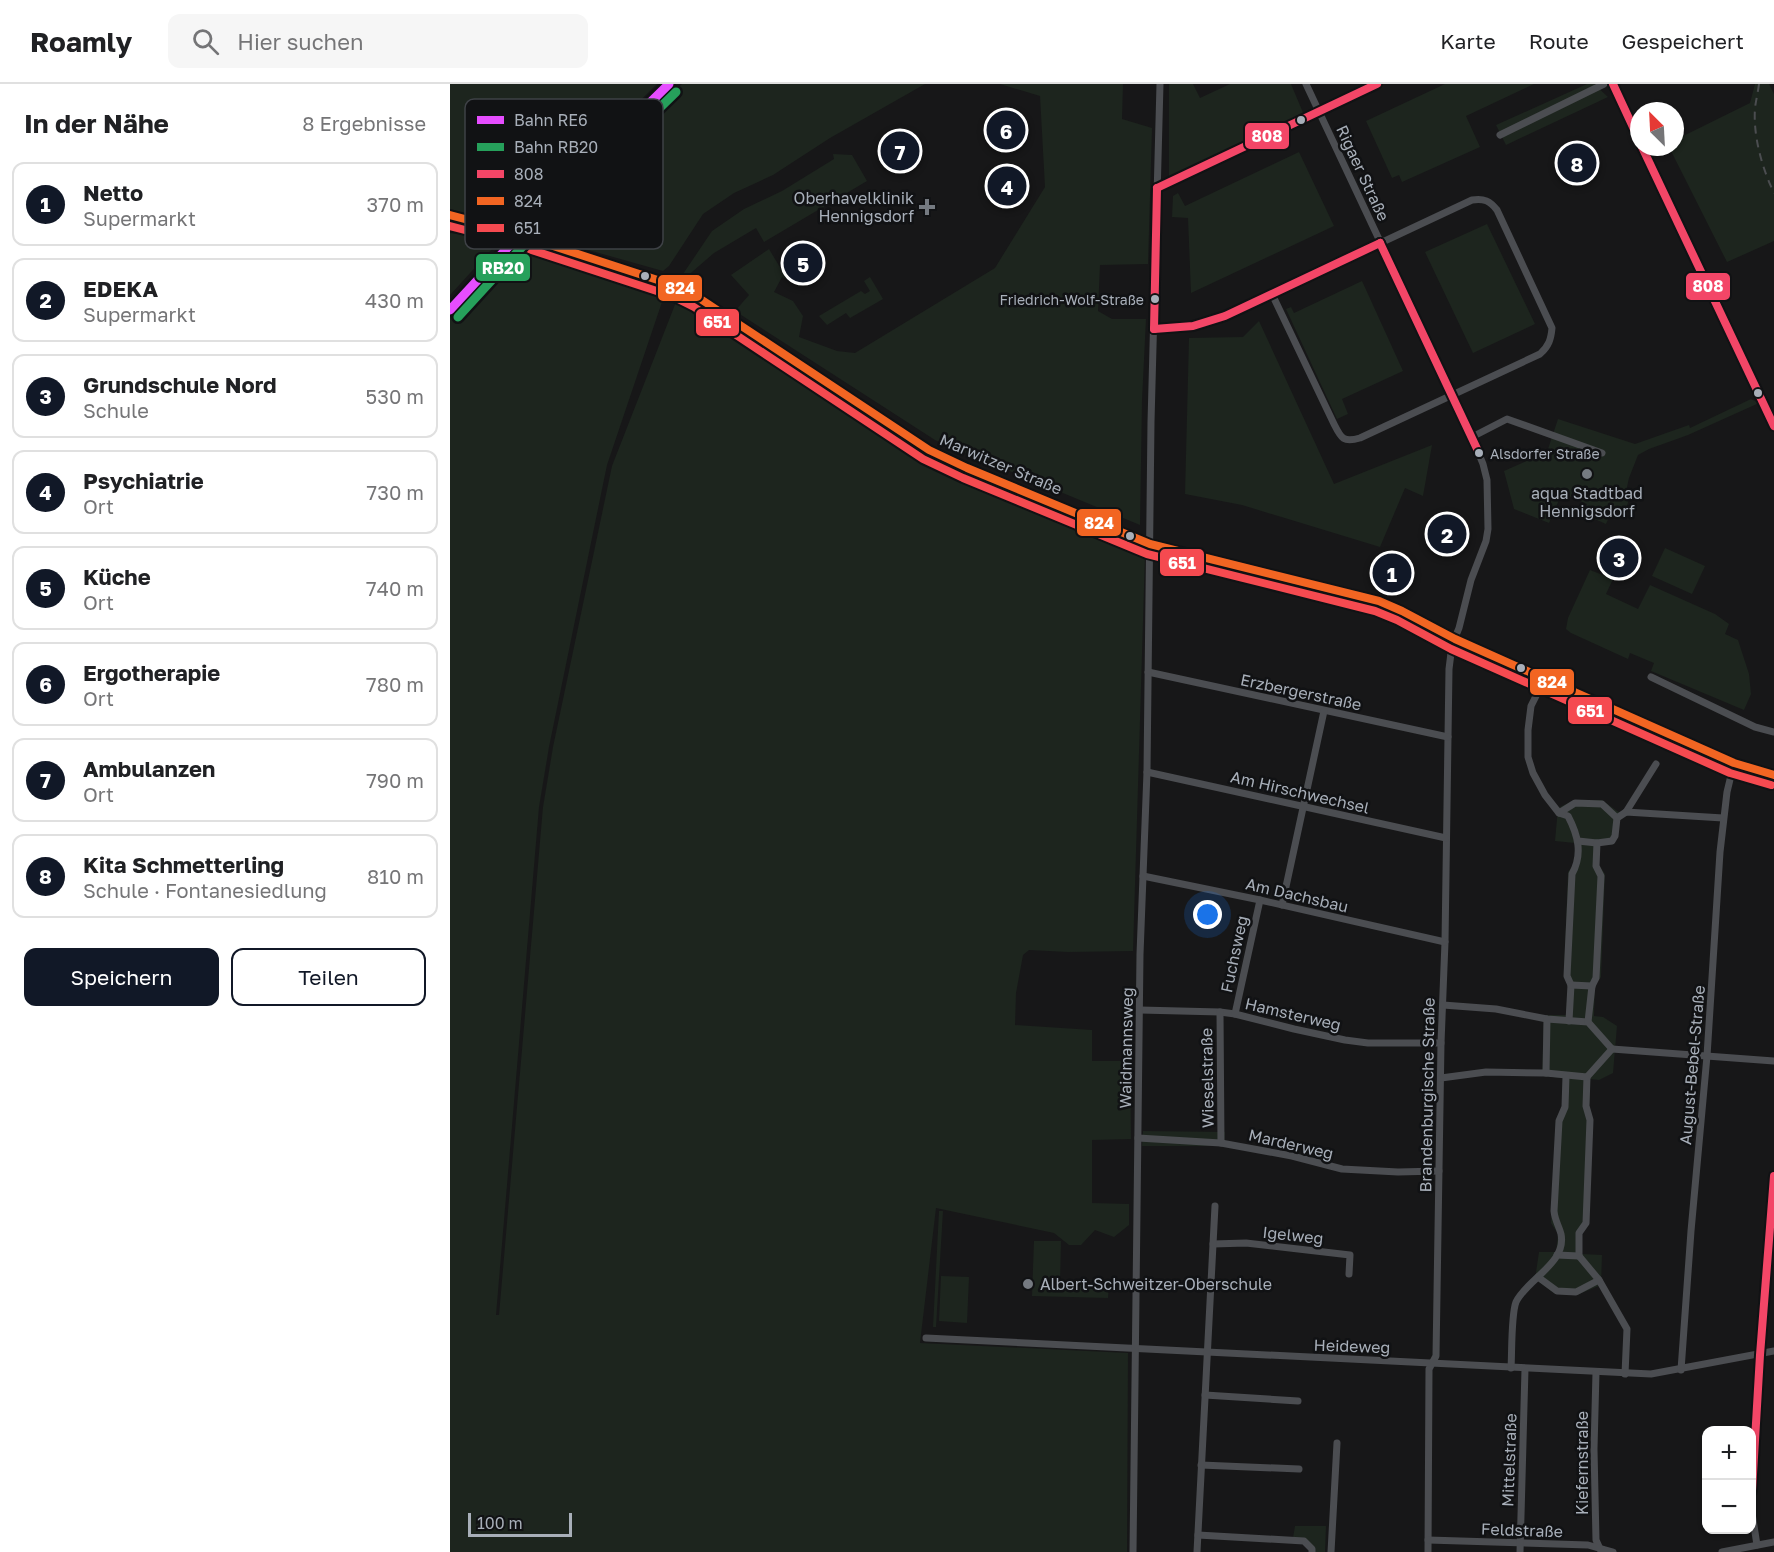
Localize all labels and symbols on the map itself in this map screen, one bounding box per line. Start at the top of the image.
legend [465,99,663,249]
north arrow [1630,102,1684,156]
pin: 6 [986,108,1026,152]
text: Bahn RE6 [514,110,588,130]
unlabelled marker [1295,114,1307,126]
line badge: 808 [1244,122,1290,150]
street label: Rigaer Straße [1332,122,1394,224]
text: 808 [1252,126,1282,146]
pin: 7 [880,128,920,174]
text: Bahn RB20 [514,137,598,157]
pin: 8 [1558,140,1596,185]
text: 808 [514,164,543,184]
pin: 4 [988,164,1026,208]
place label: Oberhavelklinik Hennigsdorf [794,188,914,226]
text: 824 [514,191,543,211]
marker: Oberhavelklinik Hennigsdorf [918,198,936,216]
text: 651 [514,218,541,238]
pin: 5 [784,240,822,285]
line badge: RB20 [475,253,531,282]
text: RB20 [482,258,524,278]
unlabelled marker [639,270,651,282]
line badge: 808 [1685,272,1731,301]
line badge: 824 [657,274,703,302]
text: 808 [1693,276,1723,296]
text: 824 [665,278,695,298]
place label: Friedrich-Wolf-Straße [999,291,1144,308]
marker: Friedrich-Wolf-Straße [1149,293,1161,305]
line badge: 651 [695,308,740,337]
text: 651 [703,312,731,332]
unlabelled marker [1752,387,1764,399]
street label: Marwitzer Straße [937,429,1065,499]
place label: Alsdorfer Straße [1490,445,1600,462]
marker: Alsdorfer Straße [1473,447,1485,459]
marker: aqua Stadtbad Hennigsdorf [1580,467,1594,481]
place label: aqua Stadtbad Hennigsdorf [1531,483,1643,521]
line badge: 824 [1076,508,1122,537]
pin: 2 [1428,512,1466,556]
text: 824 [1084,513,1114,533]
unlabelled marker [1124,530,1136,542]
pin: 3 [1600,536,1638,580]
line badge: 651 [1159,548,1205,577]
pin: 1 [1372,550,1412,596]
text: 651 [1168,553,1196,573]
unlabelled marker [1515,662,1527,674]
line badge: 824 [1529,668,1575,696]
street label: Erzbergerstraße [1239,669,1363,715]
text: 824 [1537,672,1567,692]
line badge: 651 [1567,696,1613,725]
text: 651 [1576,701,1604,721]
street label: Am Hirschwechsel [1229,766,1371,818]
street label: Am Dachsbau [1244,873,1350,917]
your location [1193,900,1222,929]
street label: Fuchsweg [1216,914,1252,994]
street label: August-Bebel-Straße [1675,984,1709,1146]
street label: Waidmannsweg [1115,987,1137,1109]
street label: Hamsterweg [1243,993,1343,1035]
street label: Brandenburgische Straße [1415,997,1439,1193]
street label: Wieselstraße [1196,1028,1218,1128]
street label: Marderweg [1247,1125,1335,1163]
street label: Igelweg [1262,1222,1324,1248]
place label: Albert-Schweitzer-Oberschule [1040,1274,1272,1294]
marker: Albert-Schweitzer-Oberschule [1021,1277,1035,1291]
street label: Heideweg [1313,1335,1391,1357]
street label: Kiefernstraße [1572,1411,1592,1515]
street label: Mittelstraße [1497,1413,1521,1507]
scale bar [468,1510,572,1538]
street label: Feldstraße [1481,1519,1563,1541]

